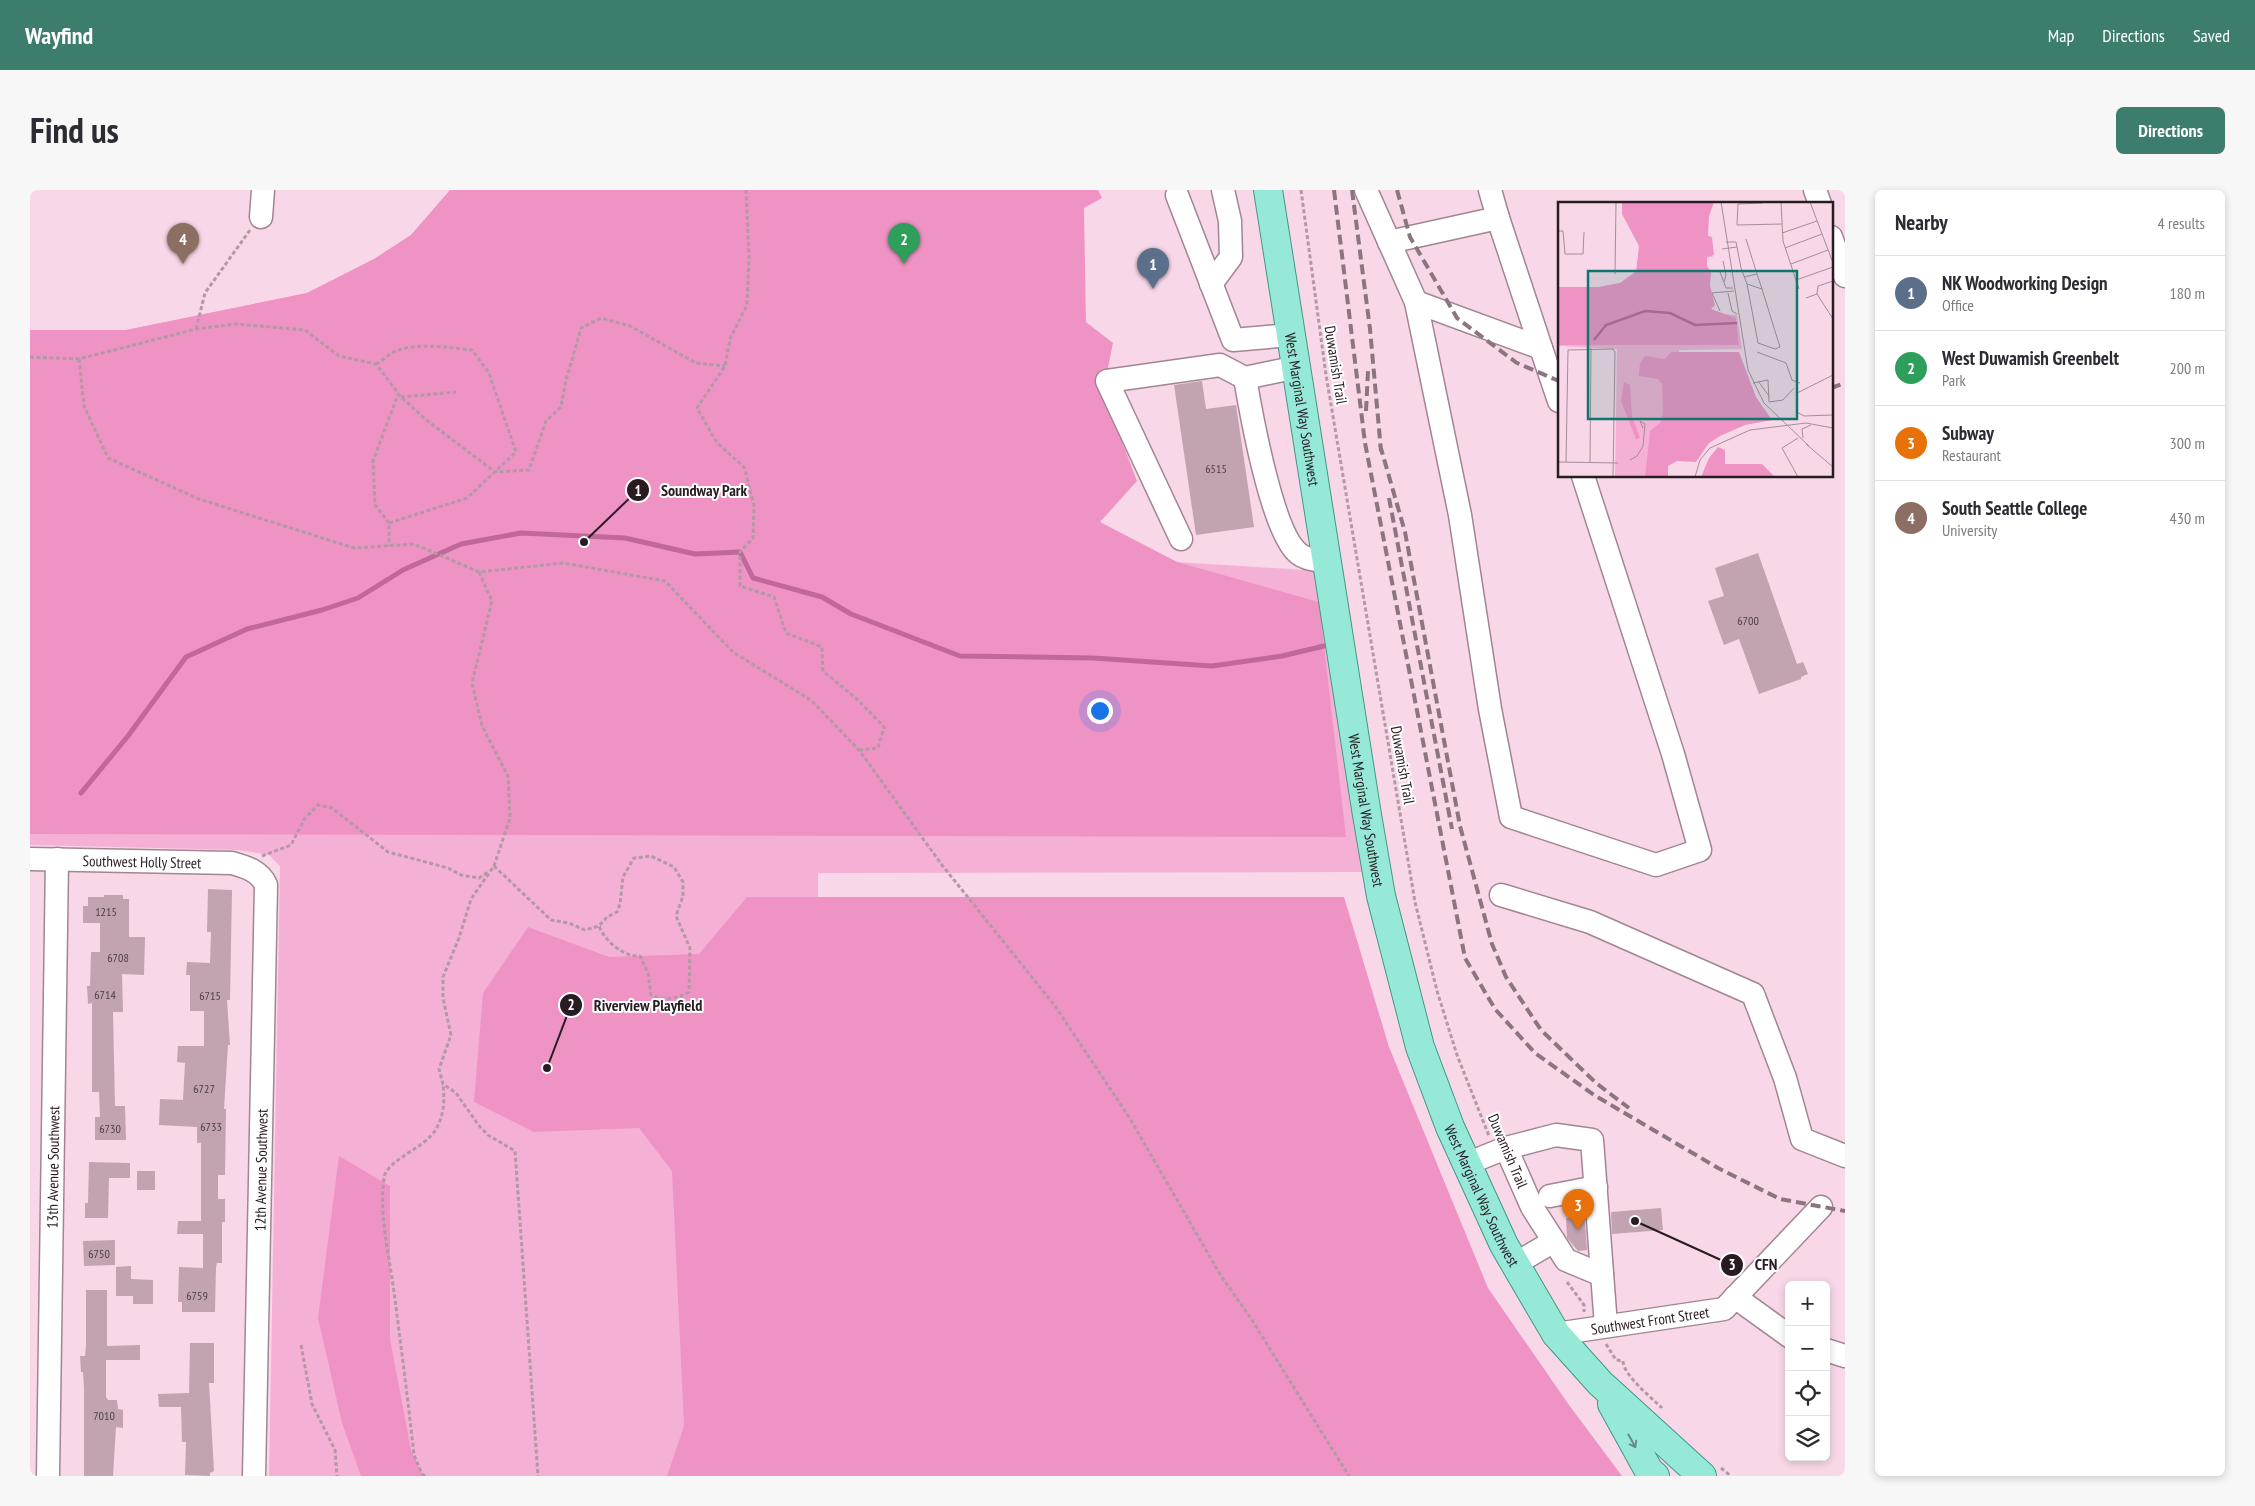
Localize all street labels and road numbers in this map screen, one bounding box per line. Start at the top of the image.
street label: Duwamish Trail [1320,324,1352,406]
street label: West Marginal Way Southwest [1281,331,1324,487]
street label: Duwamish Trail [1387,724,1419,806]
street label: West Marginal Way Southwest [1345,732,1389,888]
street label: Southwest Holly Street [83,851,201,872]
street label: 13th Avenue Southwest [42,1106,63,1228]
street label: 12th Avenue Southwest [250,1109,272,1231]
street label: Duwamish Trail [1484,1111,1532,1192]
street label: West Marginal Way Southwest [1441,1121,1524,1270]
street label: Southwest Front Street [1590,1302,1710,1338]

